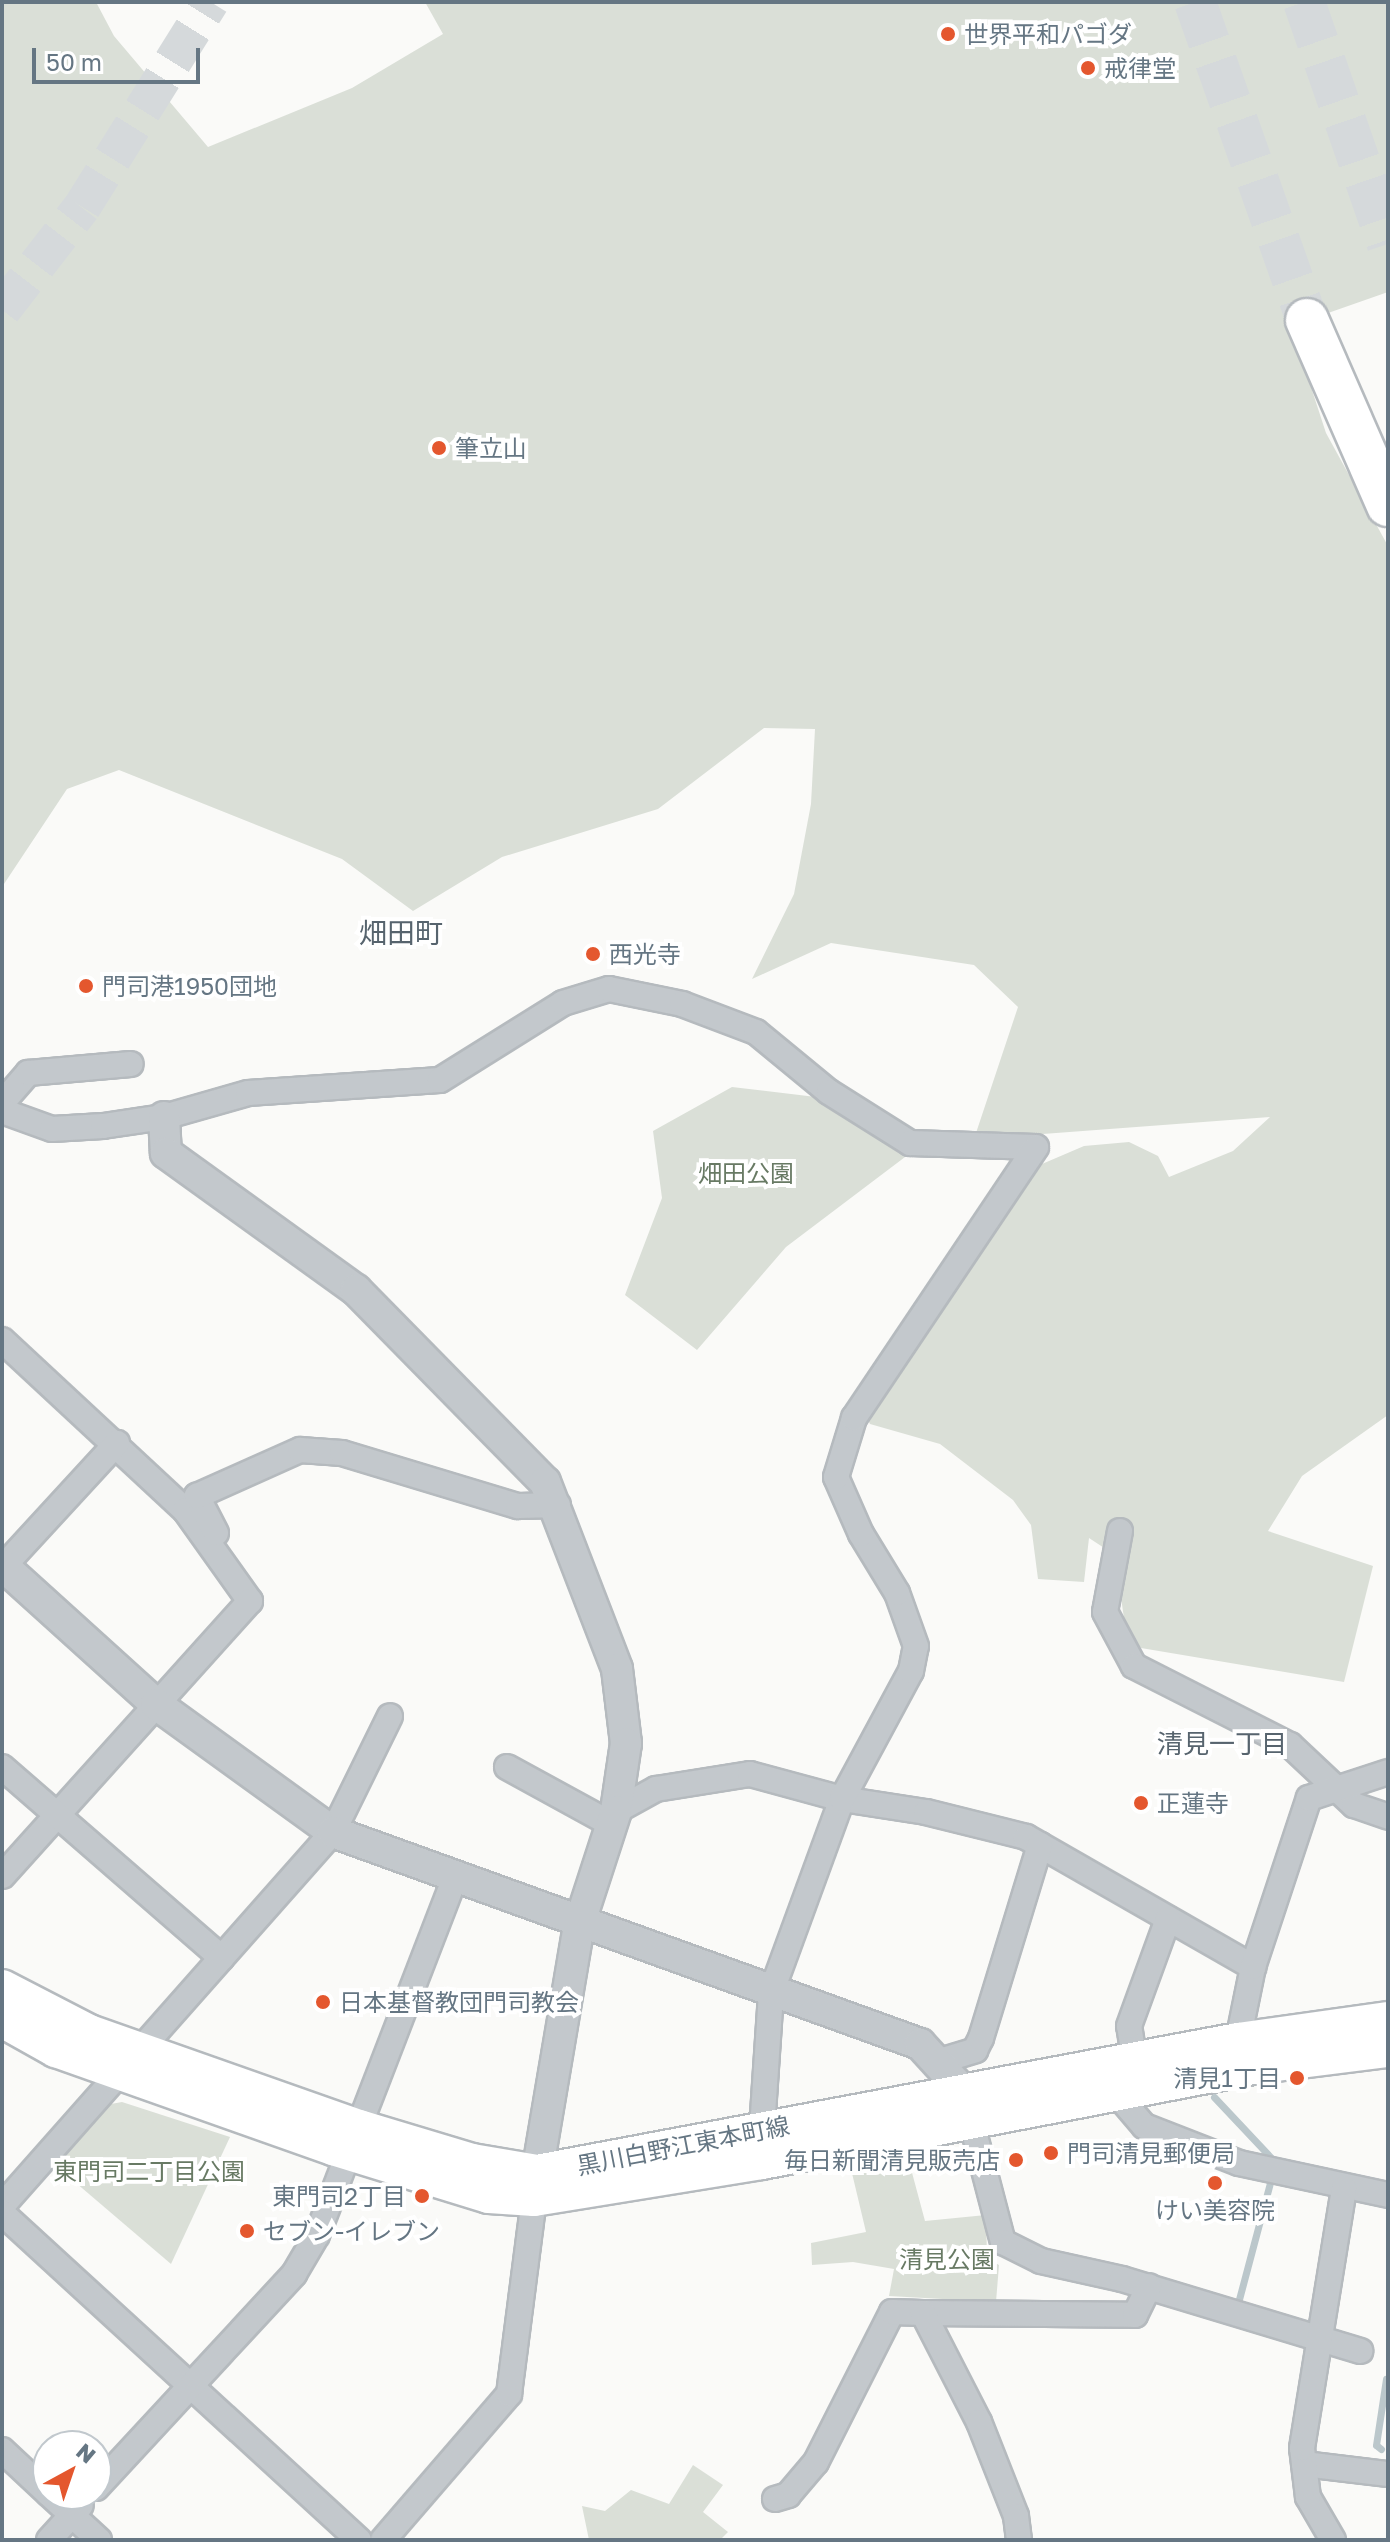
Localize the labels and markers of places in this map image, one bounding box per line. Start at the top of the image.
place label: 世界平和パゴダ [964,20,1132,48]
marker: 世界平和パゴダ [939,25,957,43]
place label: 戒律堂 [1104,54,1176,82]
marker: 戒律堂 [1079,59,1097,77]
place label: 筆立山 [455,434,527,462]
marker: 筆立山 [430,439,448,457]
place label: 西光寺 [609,940,681,968]
marker: 西光寺 [584,945,602,963]
place label: 門司港1950団地 [102,972,277,1000]
marker: 門司港1950団地 [77,977,95,995]
place label: 正蓮寺 [1157,1789,1229,1817]
marker: 正蓮寺 [1132,1794,1150,1812]
place label: 日本基督教団門司教会 [339,1988,579,2016]
marker: 日本基督教団門司教会 [314,1993,332,2011]
place label: 清見1丁目 [1173,2064,1281,2092]
marker: 清見1丁目 [1288,2069,1306,2087]
place label: 門司清見郵便局 [1067,2139,1235,2167]
marker: 門司清見郵便局 [1042,2144,1060,2162]
place label: 毎日新聞清見販売店 [784,2146,1000,2174]
marker: 毎日新聞清見販売店 [1007,2151,1025,2169]
marker: けい美容院 [1206,2174,1224,2192]
place label: 東門司2丁目 [272,2182,406,2210]
marker: 東門司2丁目 [413,2187,431,2205]
place label: けい美容院 [1155,2196,1275,2224]
place label: セブン-イレブン [263,2217,440,2245]
marker: セブン-イレブン [238,2222,256,2240]

